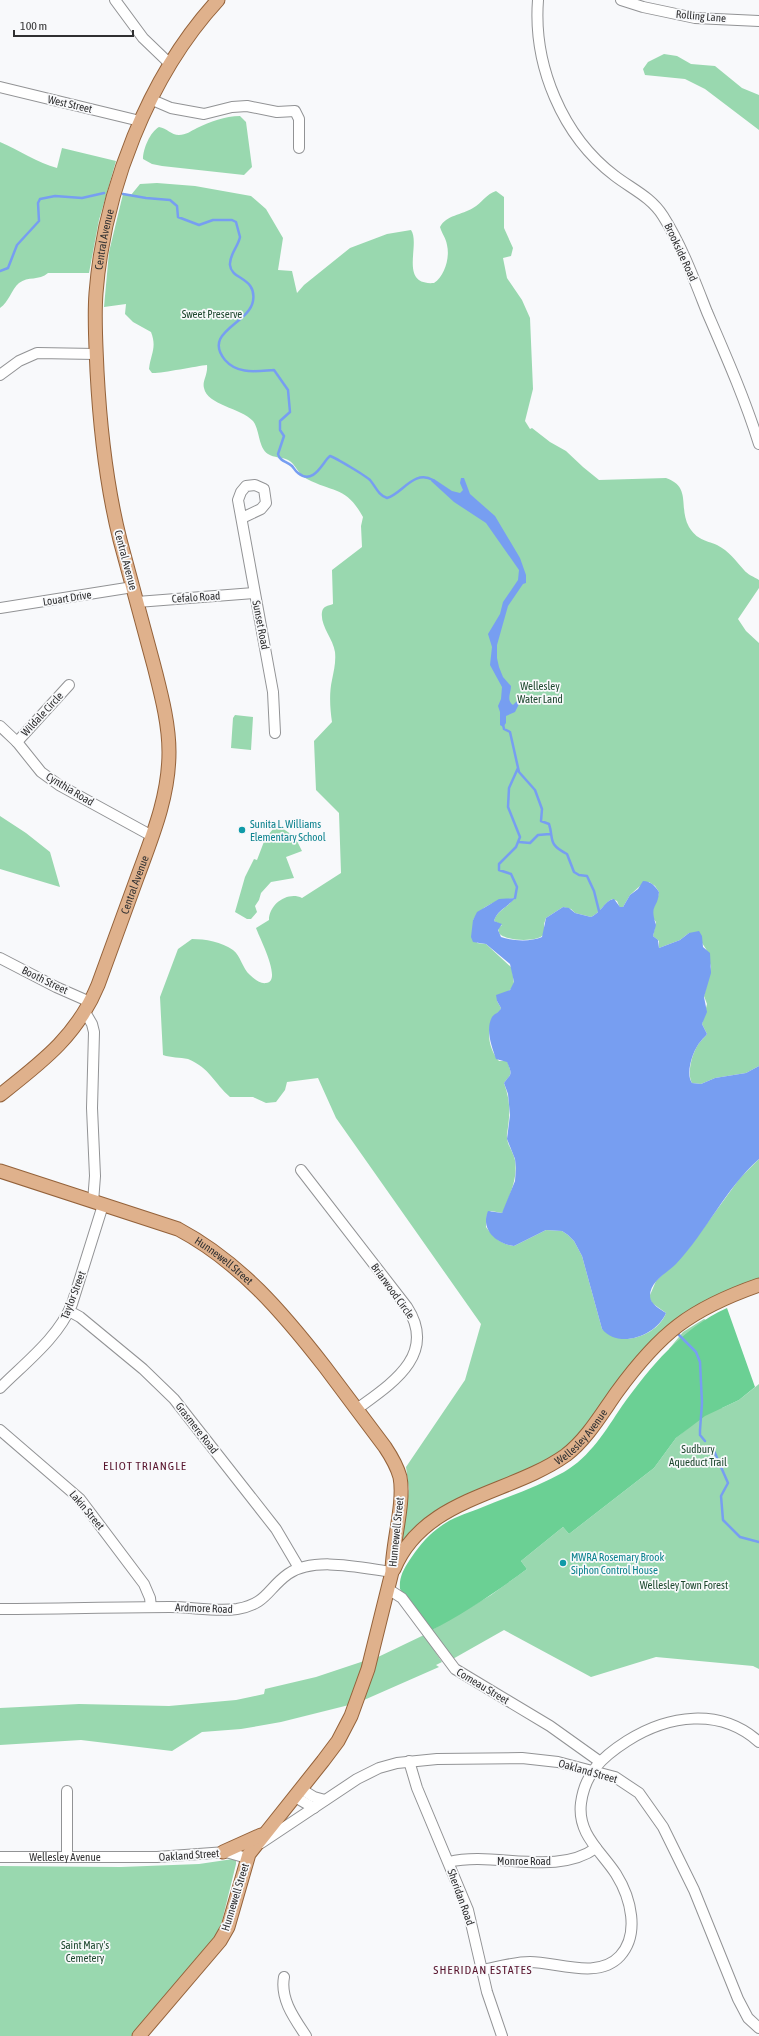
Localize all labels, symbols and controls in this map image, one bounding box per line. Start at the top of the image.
street label: Rolling Lane [675,8,727,24]
scale bar [14,12,133,38]
text: 100 m [20,19,47,33]
street label: West Street [47,93,93,115]
street label: Central Avenue [92,208,116,271]
street label: Brookside Road [662,221,700,283]
park label: Sweet Preserve [182,308,242,320]
street label: Central Avenue [112,529,140,591]
street label: Louart Drive [42,588,92,608]
street label: Cefalo Road [171,589,221,605]
street label: Sunset Road [250,599,272,651]
park label: Wellesley Water Land [517,680,563,705]
street label: Wildale Circle [19,690,65,738]
street label: Cynthia Road [44,770,96,808]
place label: Sunita L. Williams Elementary School [250,818,326,843]
marker: Sunita L. Williams Elementary School [237,825,247,835]
street label: Central Avenue [118,854,151,916]
street label: Booth Street [20,964,70,996]
street label: Hunnewell Street [193,1234,255,1287]
street label: Briarwood Circle [369,1261,417,1321]
street label: Taylor Street [58,1269,88,1321]
street label: Grasmere Road [173,1400,221,1456]
street label: Wellesley Avenue [553,1407,609,1467]
park label: Sudbury Aqueduct Trail [669,1443,727,1468]
district label: ELIOT TRIANGLE [103,1459,187,1473]
street label: Lakin Street [67,1488,107,1532]
street label: Hunnewell Street [386,1496,406,1568]
place label: MWRA Rosemary Brook Siphon Control House [571,1551,664,1576]
marker: MWRA Rosemary Brook Siphon Control House [558,1558,568,1568]
park label: Wellesley Town Forest [640,1579,728,1591]
street label: Ardmore Road [175,1601,233,1615]
street label: Comeau Street [455,1666,511,1706]
street label: Oakland Street [557,1757,619,1785]
street label: Oakland Street [158,1847,220,1863]
street label: Wellesley Avenue [29,1851,101,1863]
street label: Monroe Road [497,1855,551,1867]
street label: Hunnewell Street [219,1862,251,1932]
street label: Sheridan Road [445,1867,477,1927]
park label: Saint Mary's Cemetery [61,1939,109,1964]
district label: SHERIDAN ESTATES [433,1963,533,1977]

